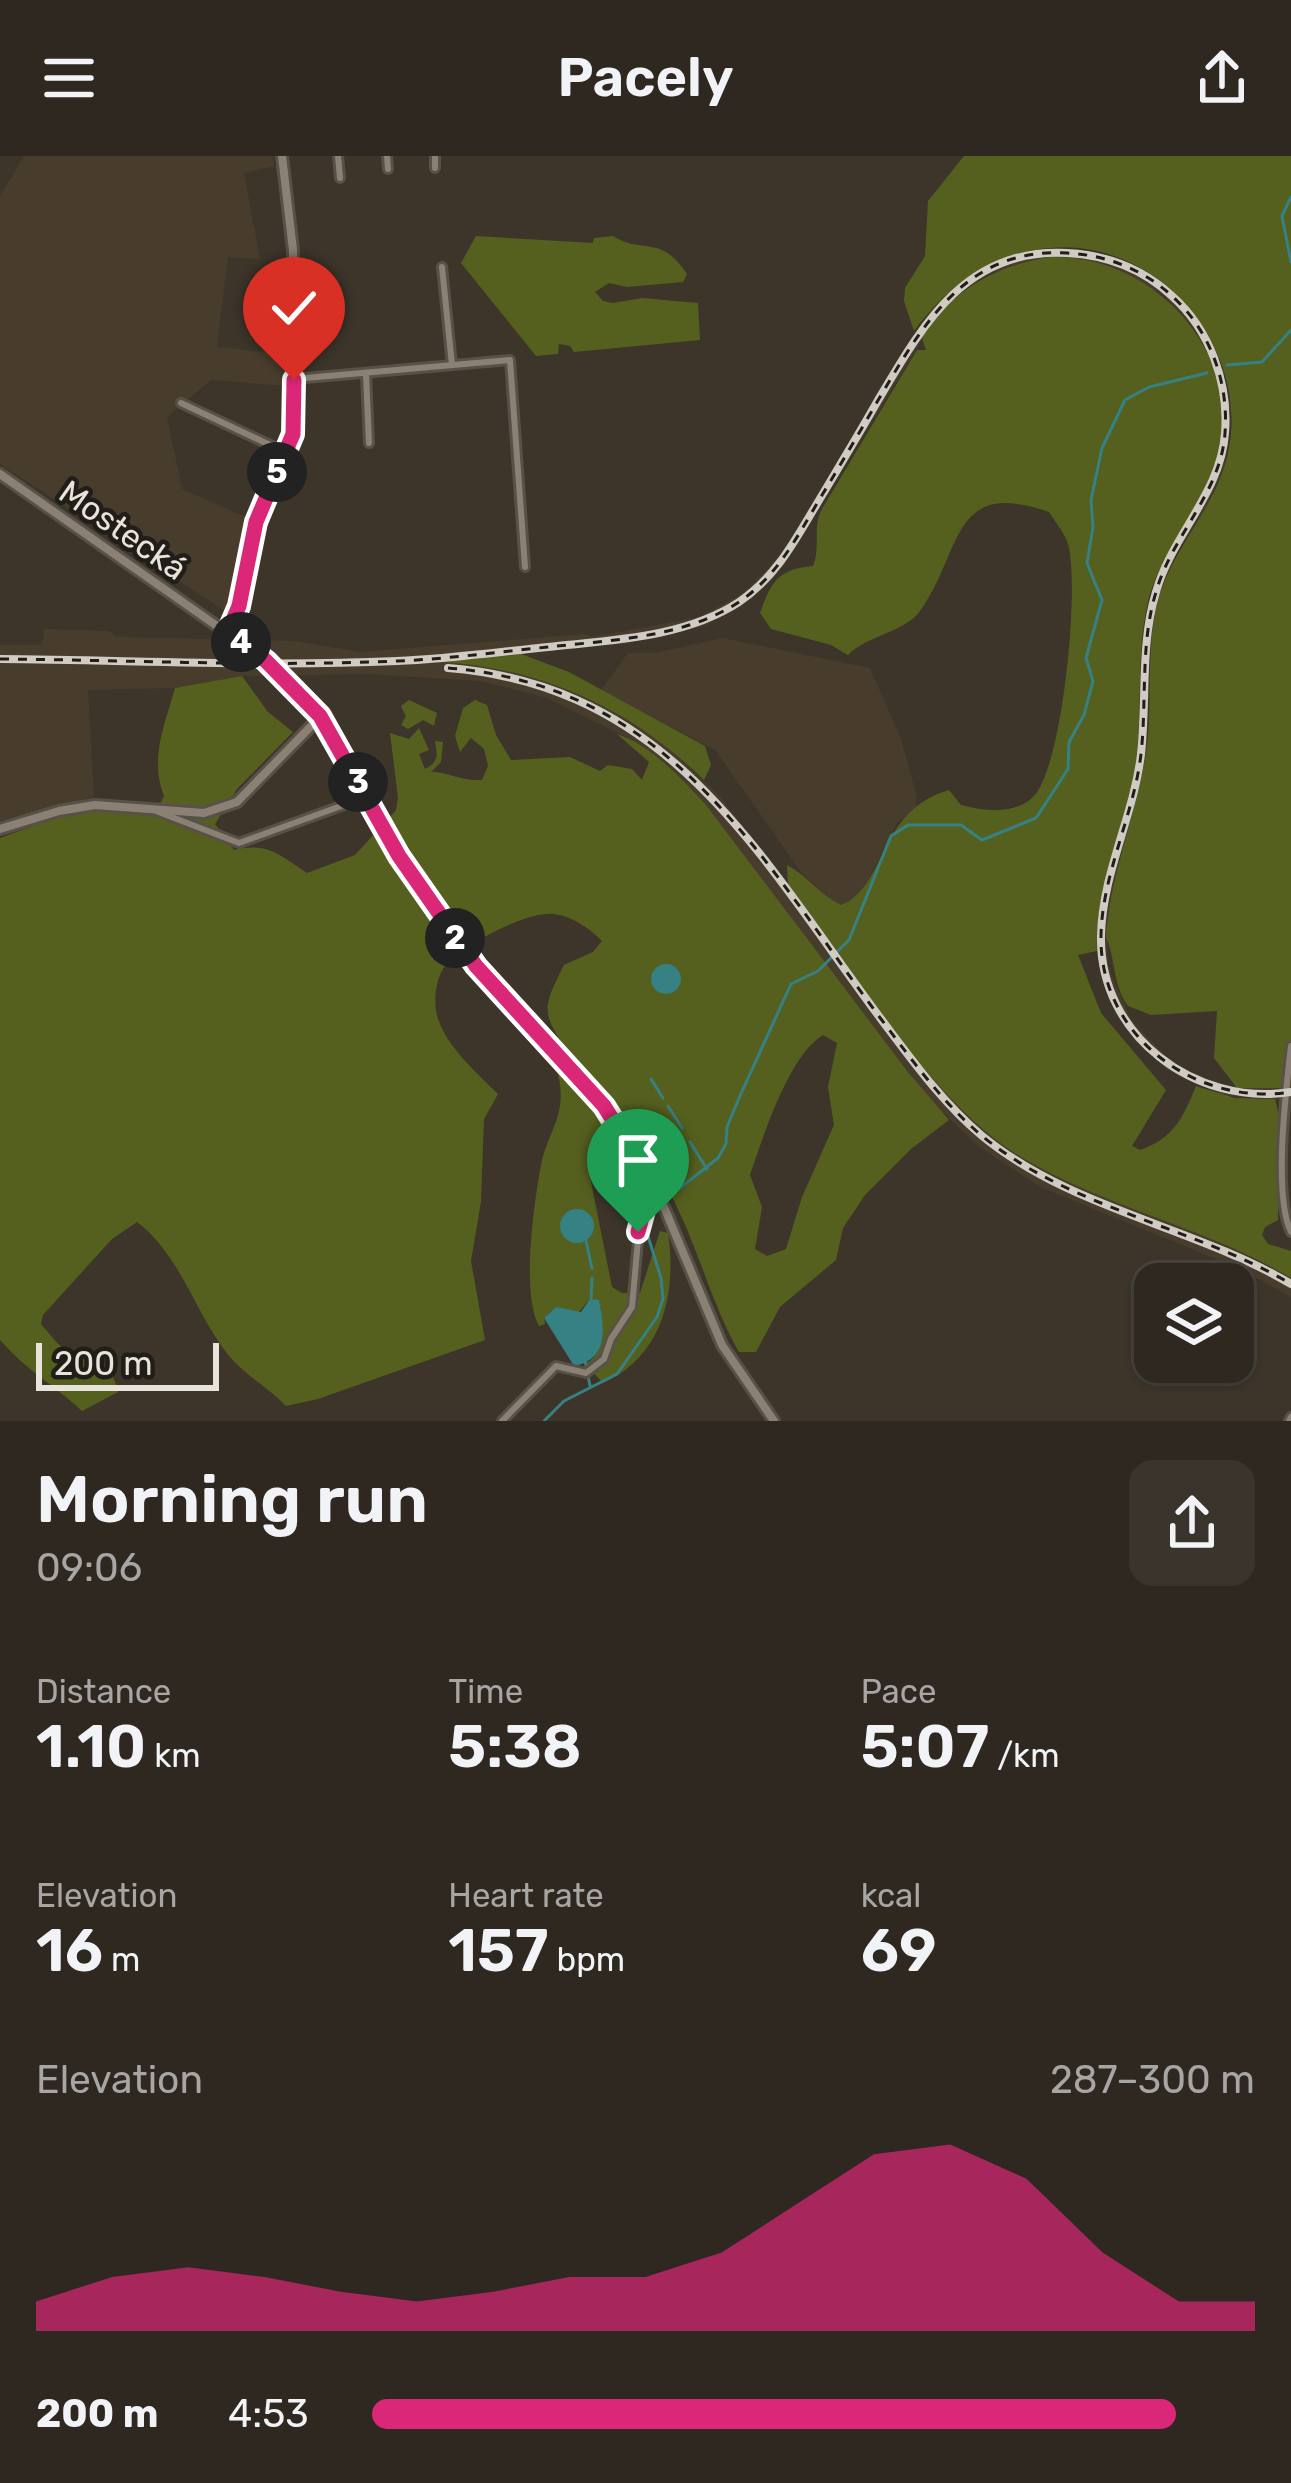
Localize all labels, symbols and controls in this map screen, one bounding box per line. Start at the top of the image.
icon: menu [36,45,102,111]
icon: share [1189,45,1255,111]
text: Pacely [557,46,734,110]
pin [243,257,345,380]
icon: check [261,275,327,341]
pin: 5 [247,442,307,502]
text: 5 [266,452,288,491]
street label: Mostecká [52,472,194,588]
pin: 4 [211,612,271,672]
text: 4 [230,622,252,661]
pin: 3 [328,752,388,812]
text: 3 [347,762,369,801]
pin: 2 [425,908,485,968]
text: 2 [444,918,466,957]
pin [587,1109,689,1232]
icon: arrive [605,1127,671,1193]
map controls [1134,1263,1254,1383]
button: layers [1134,1263,1254,1383]
scale bar [36,1337,219,1390]
text: 200 m [54,1344,153,1383]
text: Morning run [36,1460,428,1539]
button: share [1129,1460,1255,1586]
text: 09:06 [36,1545,142,1591]
text: Distance [36,1672,171,1711]
text: Time [448,1672,523,1711]
text: Pace [861,1672,936,1711]
text: 1.10 [36,1711,146,1782]
text: 5:38 [448,1711,582,1782]
text: 5:07 [861,1711,989,1782]
text: km [146,1736,201,1775]
text: /km [989,1736,1059,1775]
text: Elevation [36,1876,177,1915]
text: Heart rate [448,1876,604,1915]
text: kcal [861,1876,921,1915]
text: 16 [36,1915,103,1986]
text: 157 [448,1915,548,1986]
text: 69 [861,1915,937,1986]
text: m [103,1940,140,1979]
text: bpm [548,1940,625,1979]
text: Elevation [36,2057,203,2103]
text: 287–300 m [1050,2057,1255,2103]
text: 200 m [36,2391,158,2437]
text: 4:53 [228,2391,309,2437]

